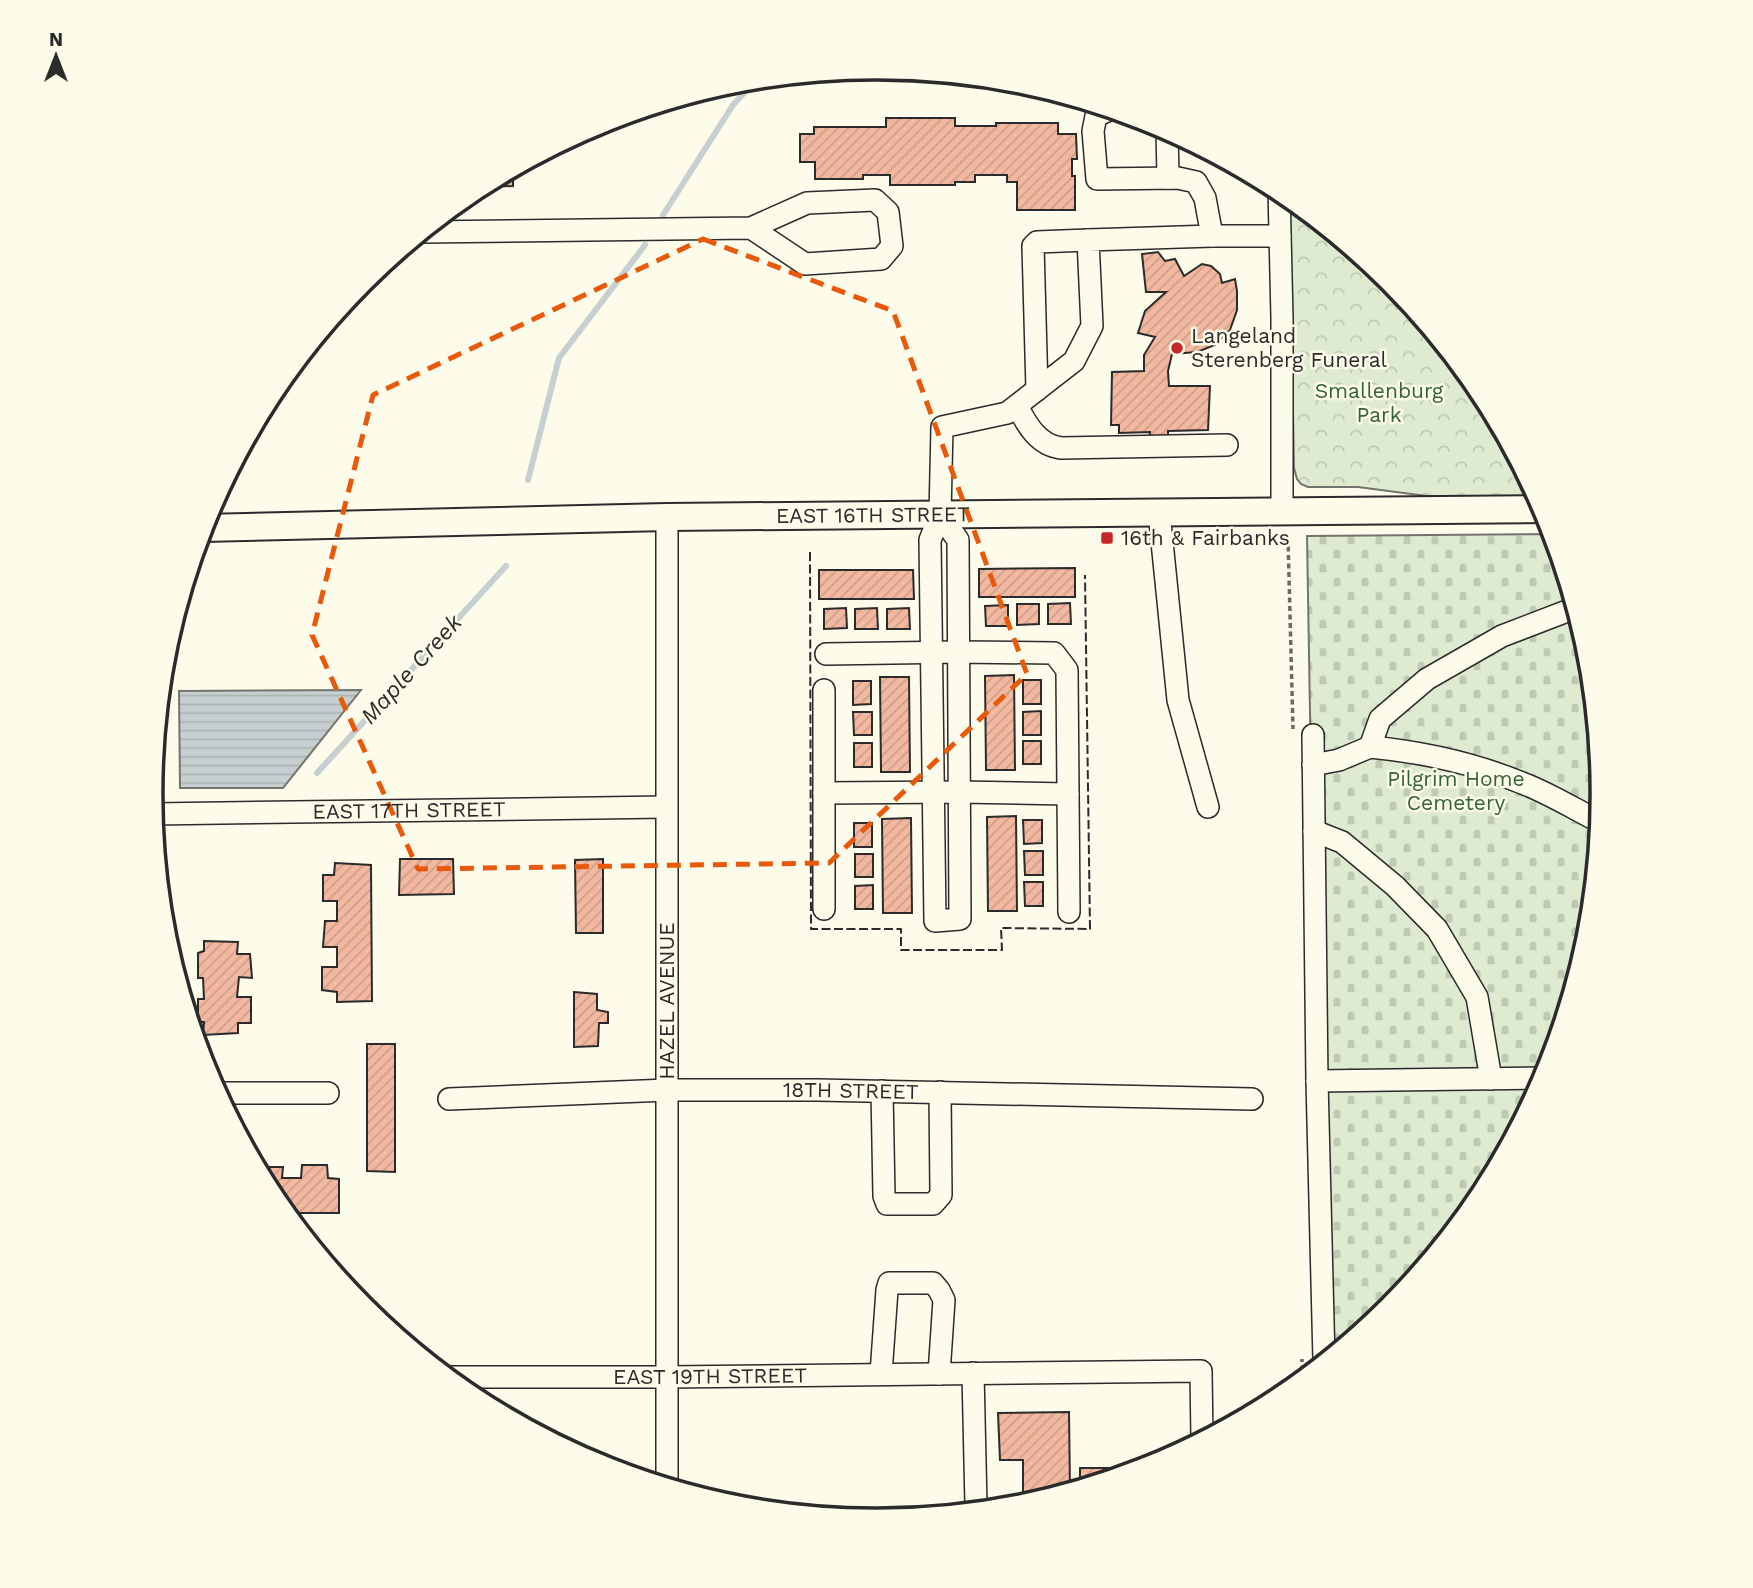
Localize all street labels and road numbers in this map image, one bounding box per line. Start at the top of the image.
street label: EAST 16TH STREET [776,501,970,528]
street label: EAST 17TH STREET [312,796,506,824]
street label: HAZEL AVENUE [654,922,679,1080]
street label: 18TH STREET [783,1077,919,1104]
street label: EAST 19TH STREET [613,1362,807,1389]

